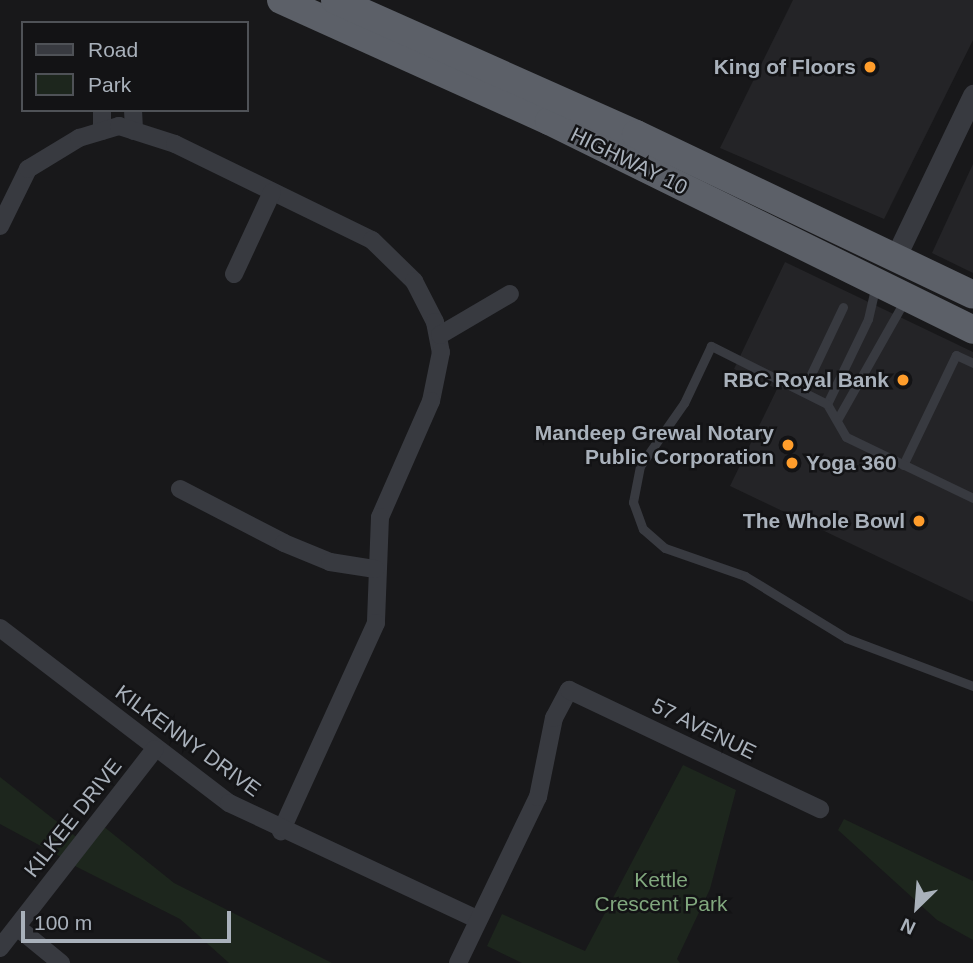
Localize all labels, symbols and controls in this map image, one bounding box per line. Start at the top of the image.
legend [21,21,248,112]
text: Road [88,38,138,61]
place label: King of Floors [714,54,856,80]
marker: King of Floors [862,59,878,75]
text: Park [88,73,131,96]
street label: HIGHWAY 10 [566,122,692,200]
place label: RBC Royal Bank [723,367,889,393]
marker: RBC Royal Bank [895,372,911,388]
place label: Mandeep Grewal Notary Public Corporation [535,420,774,470]
marker: Mandeep Grewal Notary Public Corporation [780,437,796,453]
place label: Yoga 360 [806,450,897,476]
marker: Yoga 360 [784,455,800,471]
place label: The Whole Bowl [743,508,905,534]
marker: The Whole Bowl [911,513,927,529]
street label: KILKENNY DRIVE [110,680,266,802]
street label: 57 AVENUE [647,693,761,765]
street label: KILKEE DRIVE [19,754,127,882]
park label: Kettle Crescent Park [594,867,728,917]
north arrow [882,872,952,942]
scale bar [24,897,234,941]
text: 100 m [34,911,92,934]
text: N [897,914,919,939]

